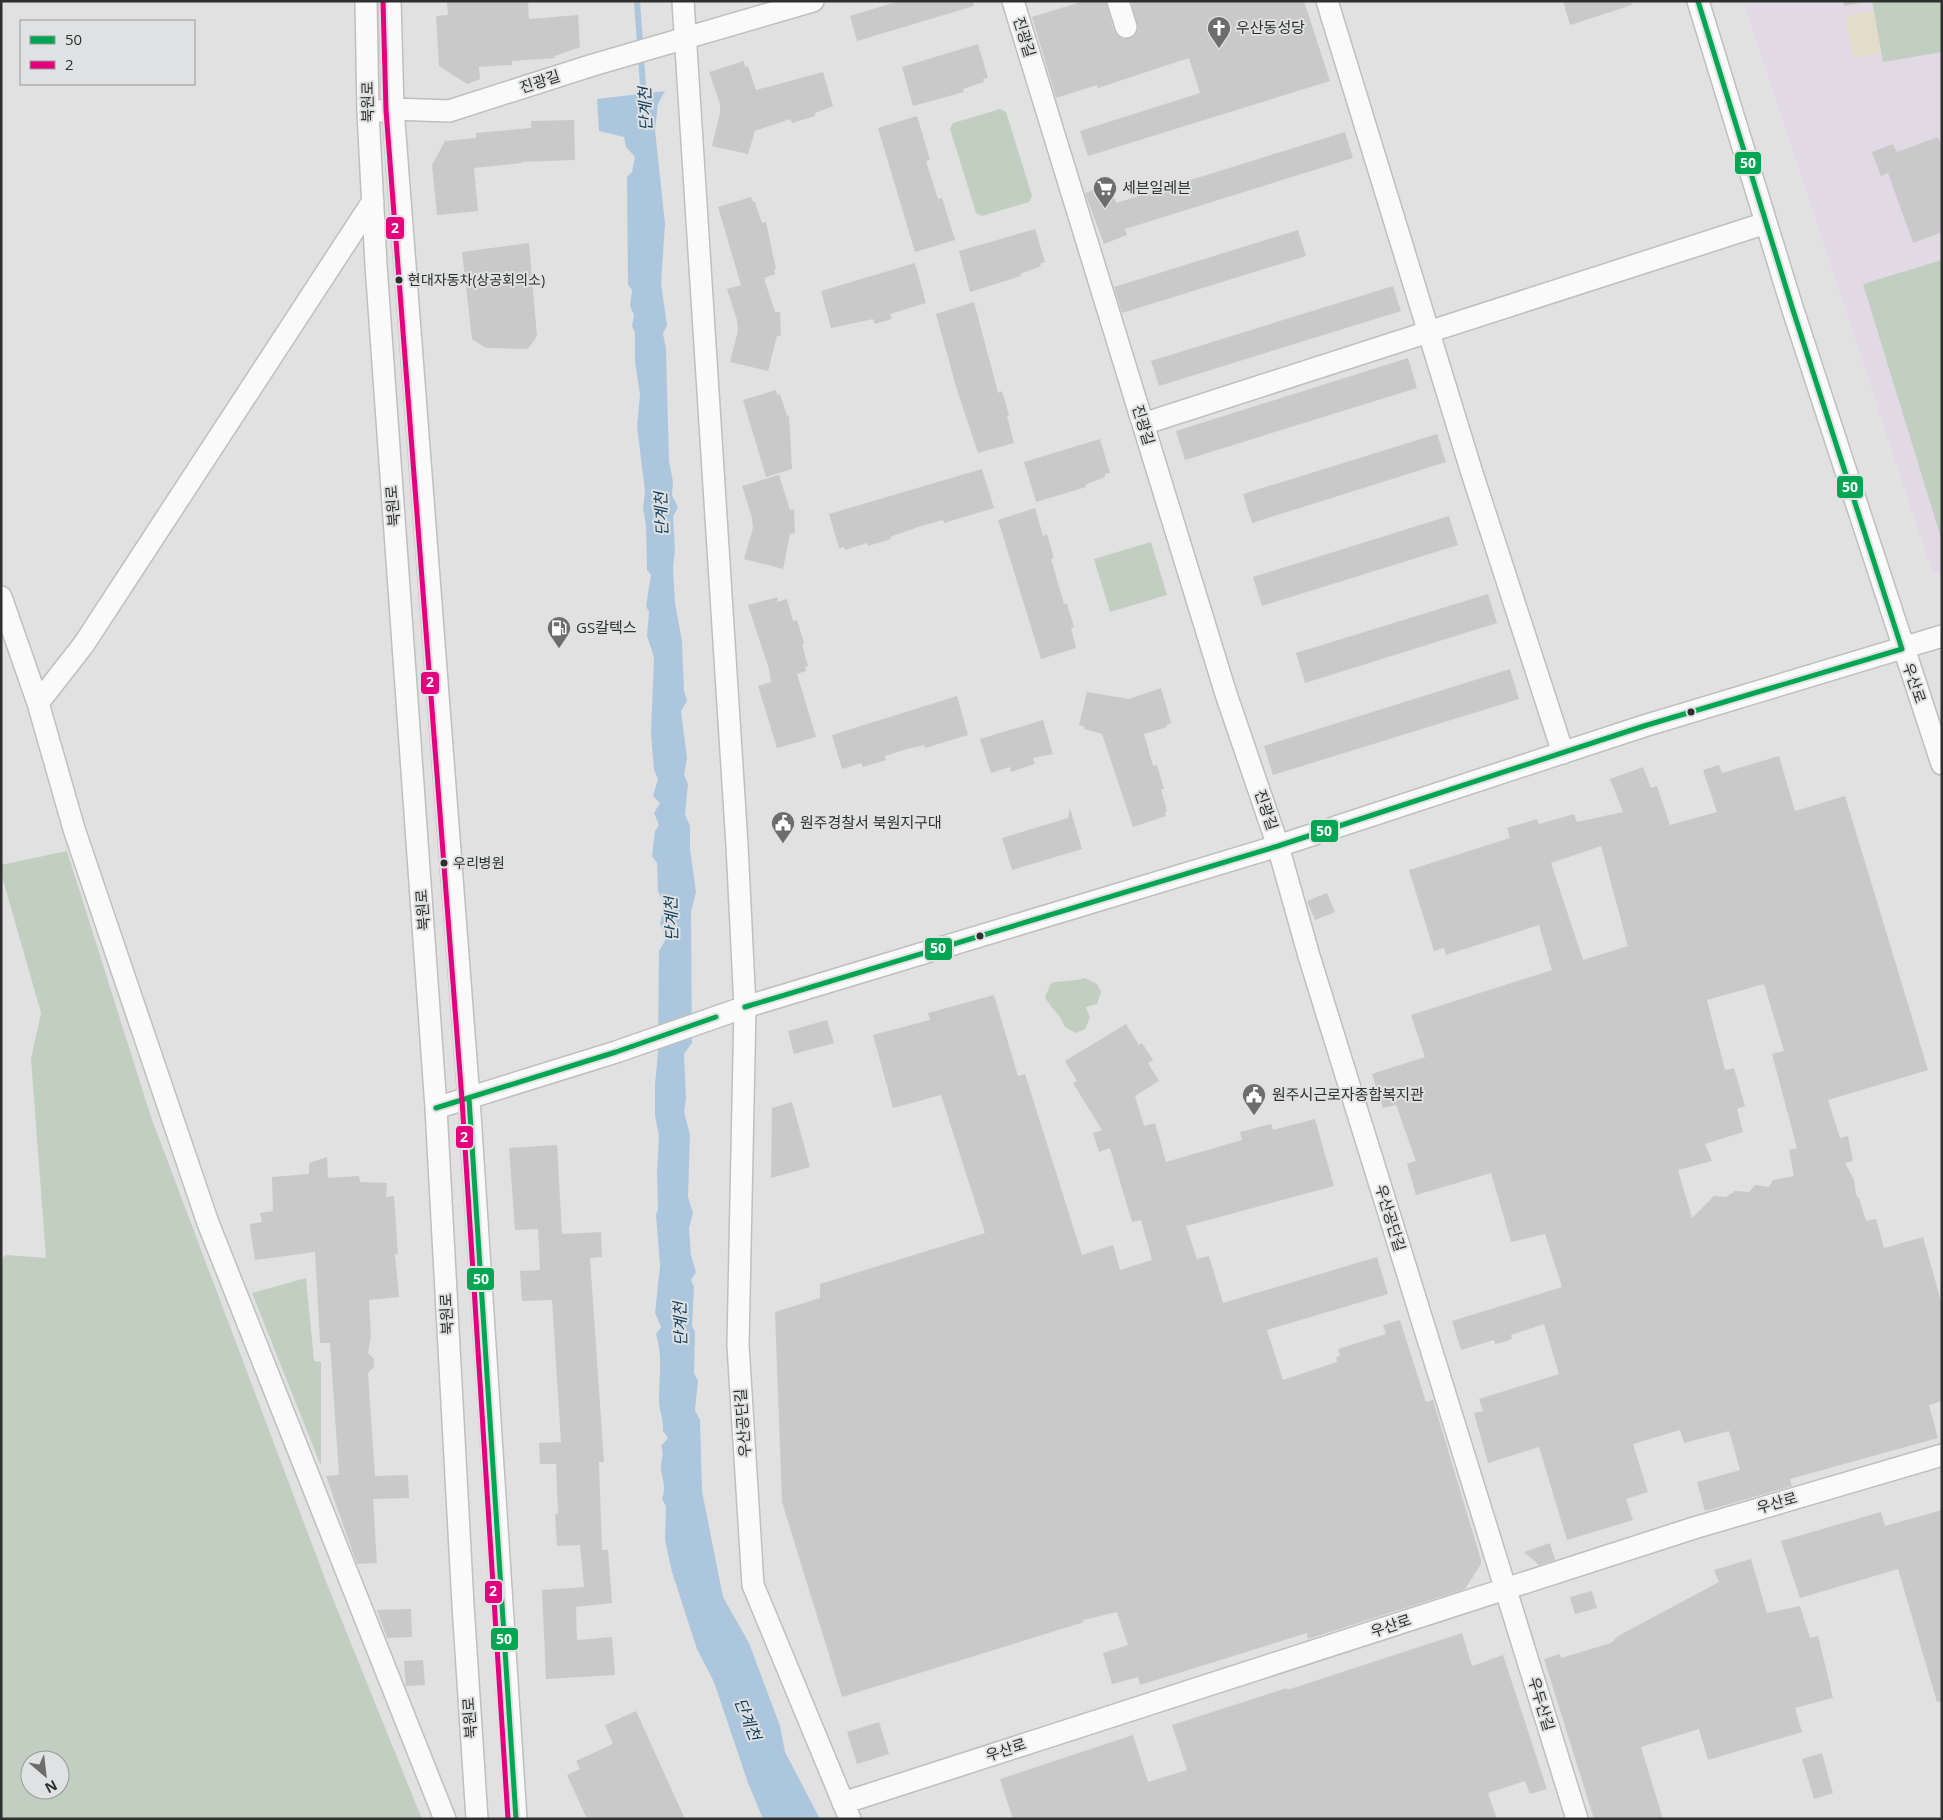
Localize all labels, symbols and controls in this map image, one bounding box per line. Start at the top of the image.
street label: 진광길 [1009,14,1041,59]
church icon: 우산동성당 [1206,15,1232,49]
place label: 우산동성당 [1236,17,1305,37]
legend [20,20,195,85]
text: 50 [65,29,82,49]
text: 2 [65,54,74,74]
street label: 진광길 [517,65,562,97]
street label: 북원로 [357,81,377,123]
water label: 단계천 [633,84,657,131]
line badge: 50 [1734,151,1762,175]
text: 50 [1740,153,1756,172]
supermarket icon: 세븐일레븐 [1092,175,1118,209]
place label: 세븐일레븐 [1122,177,1191,197]
line badge: 2 [385,216,405,240]
text: 2 [391,218,399,237]
place label: 현대자동차(상공회의소) [408,270,545,289]
marker: 현대자동차(상공회의소) [394,275,404,285]
street label: 진광길 [1128,402,1160,447]
line badge: 50 [1836,475,1864,499]
text: 50 [1842,477,1858,496]
street label: 북원로 [381,485,403,527]
water label: 단계천 [649,489,673,536]
fuel station icon: GS칼텍스 [546,615,572,649]
place label: GS칼텍스 [576,617,637,637]
street label: 우산로 [1899,660,1931,706]
line badge: 2 [420,671,440,695]
text: 2 [426,672,434,691]
unlabelled marker [1686,707,1696,717]
street label: 진광길 [1251,787,1283,833]
public building icon: 원주경찰서 북원지구대 [770,810,796,844]
place label: 원주경찰서 북원지구대 [800,812,942,832]
line badge: 50 [1310,819,1339,843]
text: 50 [1316,821,1332,840]
place label: 우리병원 [453,853,505,872]
marker: 우리병원 [439,858,449,868]
street label: 북원로 [411,889,433,931]
water label: 단계천 [660,894,682,941]
unlabelled marker [975,931,985,941]
line badge: 50 [924,937,953,961]
text: 50 [930,938,946,957]
public building icon: 원주시근로자종합복지관 [1241,1082,1267,1116]
place label: 원주시근로자종합복지관 [1272,1084,1424,1104]
line badge: 2 [455,1125,474,1149]
text: 2 [460,1127,468,1146]
street label: 우산공단길 [1371,1182,1411,1254]
line badge: 50 [466,1267,495,1291]
text: 50 [473,1269,489,1288]
street label: 북원로 [435,1293,457,1335]
water label: 단계천 [669,1299,691,1346]
street label: 우산공단길 [730,1388,754,1458]
street label: 우산로 [1754,1487,1799,1517]
line badge: 2 [484,1580,503,1604]
text: 2 [489,1581,497,1600]
street label: 우산로 [1368,1609,1413,1641]
line badge: 50 [490,1627,519,1651]
text: 50 [496,1629,512,1648]
street label: 우두산길 [1524,1674,1560,1733]
water label: 단계천 [730,1694,767,1746]
street label: 북원로 [458,1697,480,1739]
street label: 우산로 [983,1733,1028,1765]
north arrow [20,1750,70,1800]
text: N [42,1776,61,1798]

